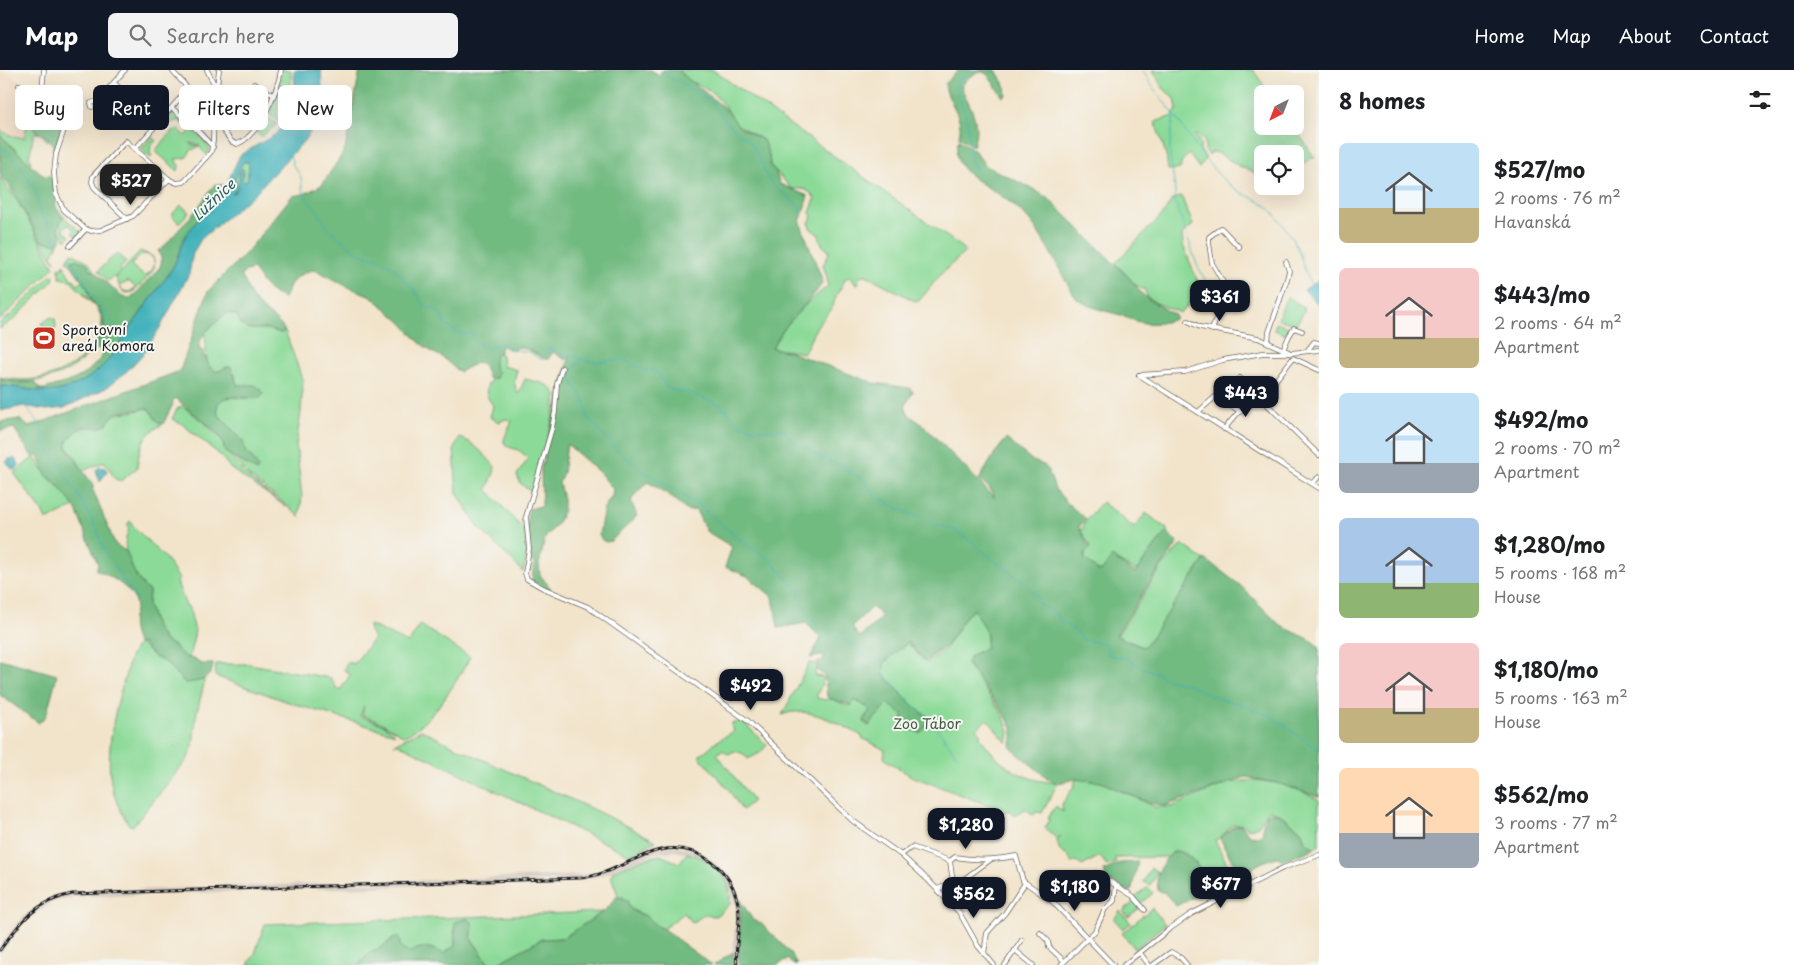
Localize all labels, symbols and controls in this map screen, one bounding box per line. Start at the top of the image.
search box [108,13,458,58]
text: Map [25,17,78,53]
icon: search [126,21,154,49]
text: Search here [166,21,275,49]
text: Home [1474,22,1524,49]
text: Map [1552,22,1591,49]
text: About [1619,22,1671,49]
text: Contact [1699,22,1769,49]
text: 8 homes [1339,84,1425,116]
chip: Buy [15,85,83,130]
chip: Rent [93,85,169,130]
chip: Filters [179,85,268,130]
chip: New [278,85,352,130]
north arrow [1254,85,1304,135]
map controls [1254,85,1304,195]
icon: filters [1746,86,1774,114]
button: locate [1254,145,1304,195]
text: $527/mo [1494,153,1585,185]
icon: home [1379,163,1439,223]
pin: $527 [101,164,161,206]
text: $527 [111,168,151,192]
water label: Lužnice [186,172,241,225]
text: 2 rooms · 76 m² [1494,185,1621,209]
text: Havanská [1494,209,1571,233]
text: $443/mo [1494,278,1590,310]
pin: $361 [1190,280,1250,322]
text: $361 [1201,284,1239,308]
icon: home [1379,288,1439,348]
text: 2 rooms · 64 m² [1494,310,1622,334]
place label: Sportovní areál Komora [62,319,155,356]
sports icon: Sportovní areál Komora [31,325,57,351]
text: Apartment [1494,334,1579,358]
pin: $443 [1216,376,1276,418]
text: $443 [1225,380,1267,404]
text: $492/mo [1494,403,1588,435]
icon: home [1379,413,1439,473]
text: 2 rooms · 70 m² [1494,435,1621,459]
text: Apartment [1494,459,1579,483]
text: $1,280/mo [1494,528,1605,560]
icon: home [1379,538,1439,598]
text: 5 rooms · 168 m² [1494,560,1626,584]
text: House [1494,584,1541,608]
text: $1,180/mo [1494,653,1598,685]
icon: home [1379,663,1439,723]
pin: $492 [721,668,781,711]
text: $492 [730,673,772,697]
text: 5 rooms · 163 m² [1494,685,1628,709]
text: House [1494,709,1541,733]
park label: Zoo Tábor [893,713,961,734]
text: $562/mo [1494,778,1589,810]
icon: home [1379,788,1439,848]
pin: $1,280 [925,808,1007,850]
text: 3 rooms · 77 m² [1494,810,1618,834]
text: $1,280 [939,812,993,836]
text: Apartment [1494,834,1579,858]
pin: $677 [1191,866,1251,909]
pin: $1,180 [1034,870,1116,912]
text: $677 [1202,871,1240,895]
text: $1,180 [1050,874,1100,898]
pin: $562 [944,876,1004,919]
text: $562 [953,881,995,905]

